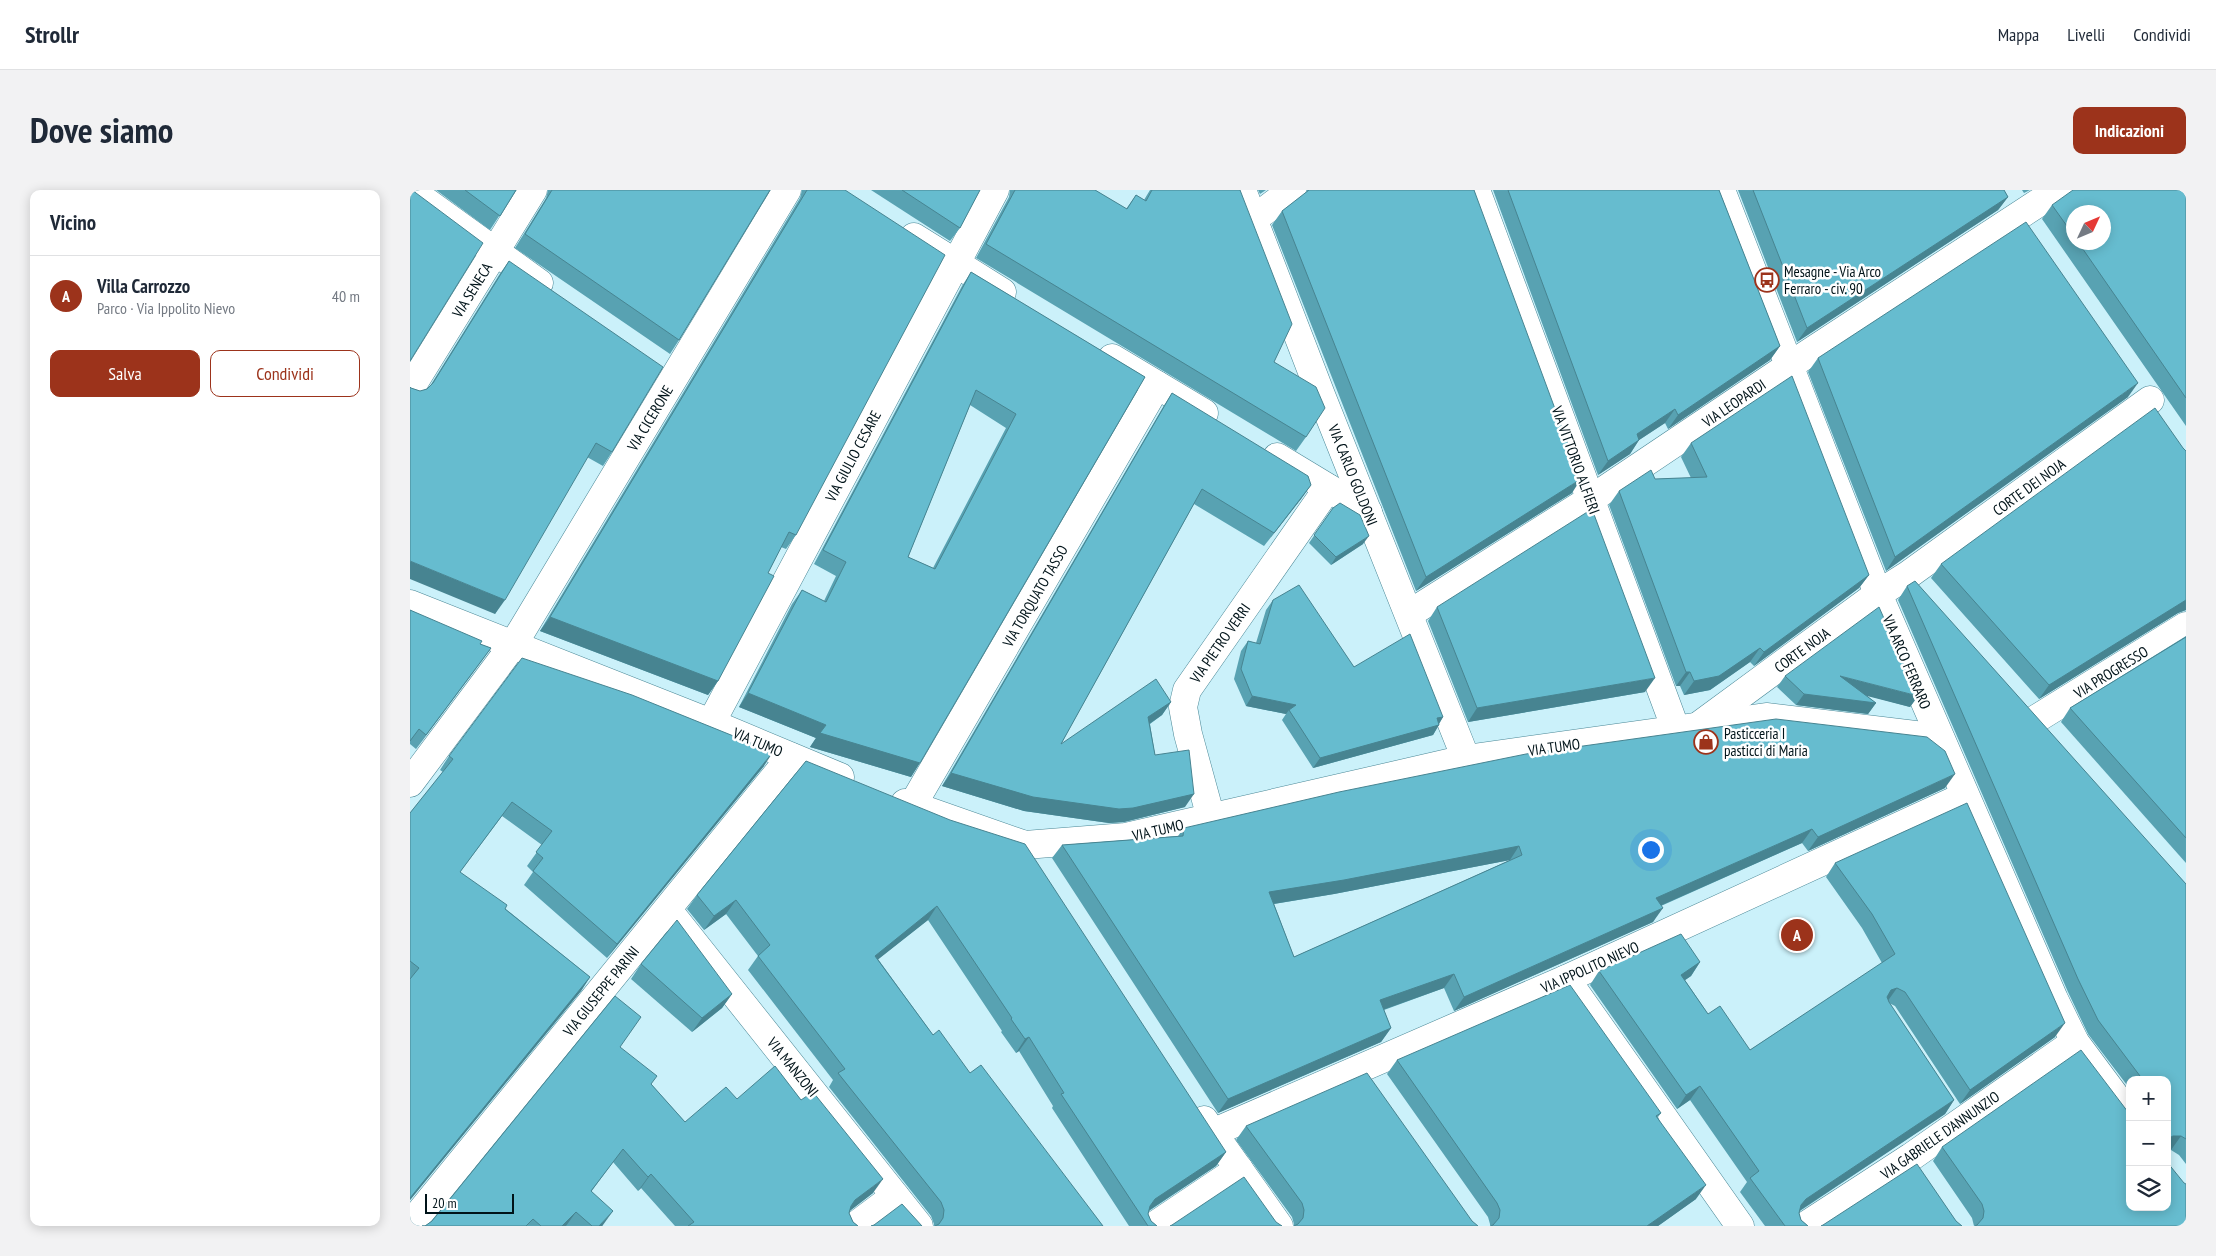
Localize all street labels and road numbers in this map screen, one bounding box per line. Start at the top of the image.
street label: VIA SENECA [447,258,497,322]
street label: VIA LEOPARDI [1698,375,1769,432]
street label: VIA CICERONE [622,382,677,455]
street label: VIA VITTORIO ALFIERI [1547,402,1604,517]
street label: VIA GIULIO CESARE [821,407,885,506]
street label: VIA CARLO GOLDONI [1324,421,1382,528]
street label: CORTE DEI NOJA [1989,454,2070,520]
street label: VIA TORQUATO TASSO [998,542,1072,651]
street label: VIA PIETRO VERRI [1185,600,1254,687]
street label: VIA ARCO FERRARO [1878,611,1935,712]
street label: CORTE NOJA [1770,623,1834,677]
street label: VIA PROGRESSO [2069,642,2152,703]
street label: VIA TUMO [729,723,786,761]
street label: VIA TUMO [1526,734,1581,760]
street label: VIA TUMO [1129,815,1186,845]
street label: VIA IPPOLITO NIEVO [1537,937,1642,998]
street label: VIA GIUSEPPE PARINI [558,942,643,1041]
street label: VIA MANZONI [763,1033,823,1101]
street label: VIA GABRIELE D'ANNUNZIO [1876,1087,2003,1184]

